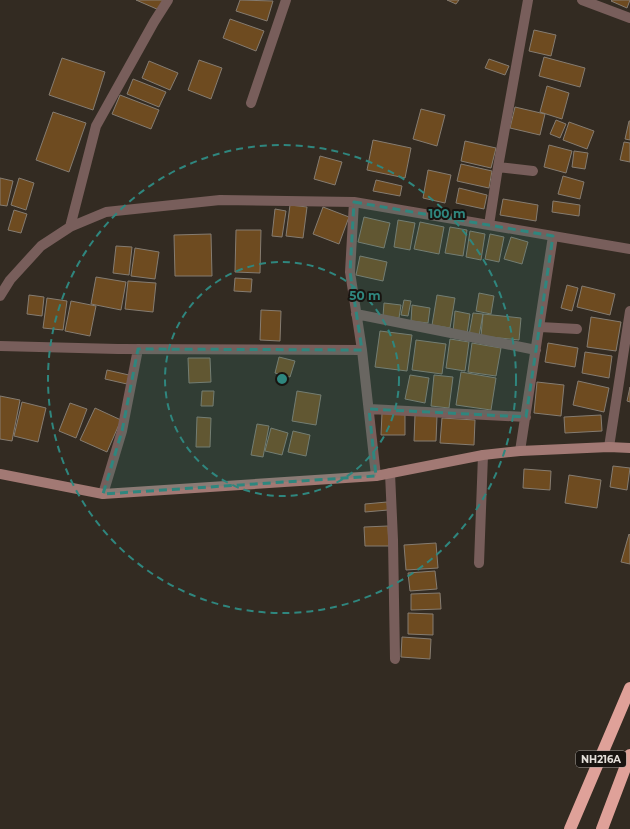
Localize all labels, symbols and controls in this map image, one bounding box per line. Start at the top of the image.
text: 100 m [429,206,465,221]
text: 50 m [349,288,381,303]
centre of rings [275,372,289,386]
road number: NH216A [576,751,626,767]

